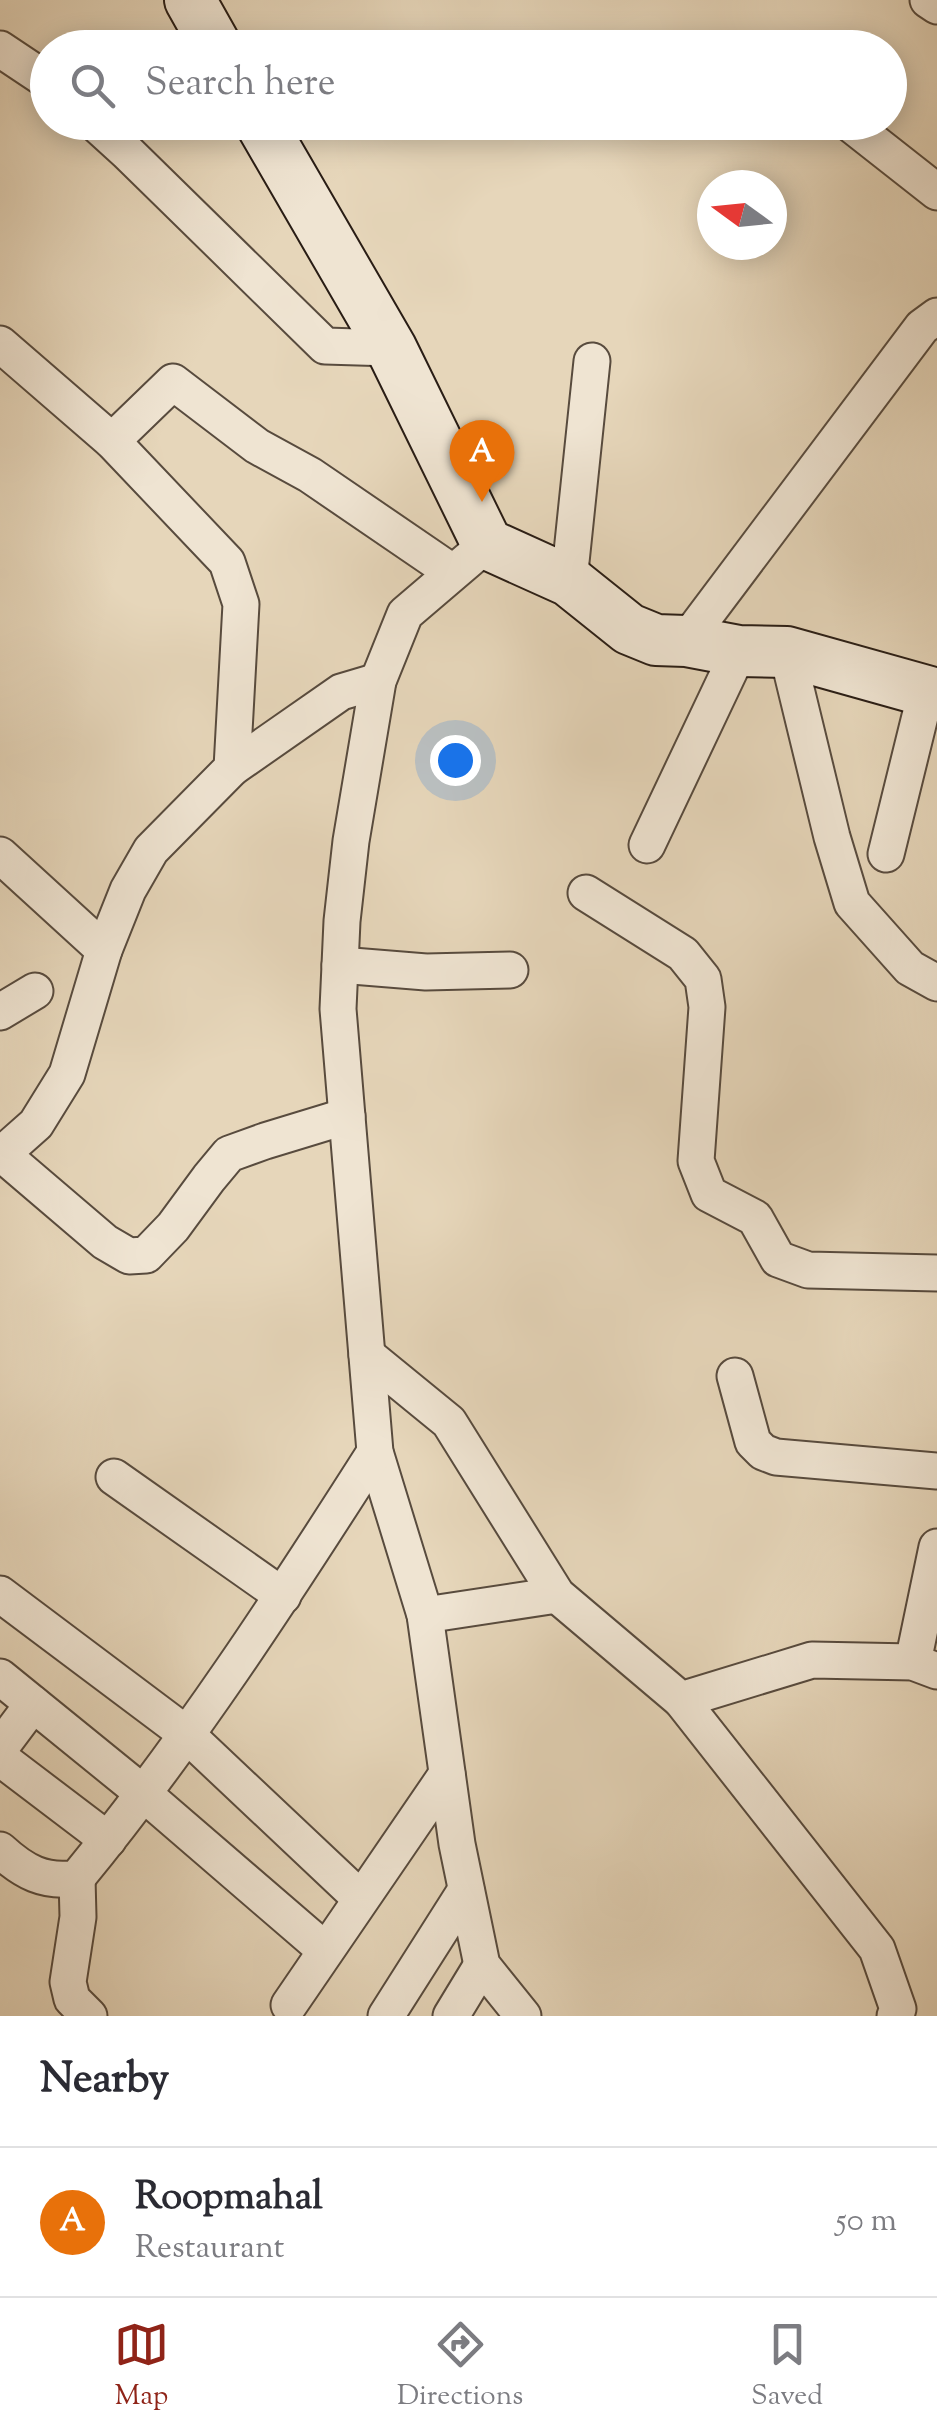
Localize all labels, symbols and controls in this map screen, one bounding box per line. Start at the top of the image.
search box [30,30,907,140]
icon: search [65,58,120,113]
text: Search here [145,58,336,112]
north arrow [697,170,787,260]
pin: A [450,420,514,502]
your location [430,735,481,786]
text: Nearby [40,2051,169,2111]
text: Roopmahal [135,2172,323,2226]
text: A [60,2199,85,2245]
text: 50 m [836,2199,897,2245]
text: Restaurant [135,2226,285,2272]
tab: Map [114,2317,169,2417]
tab: Directions [397,2317,523,2417]
tab: Saved [751,2317,823,2417]

